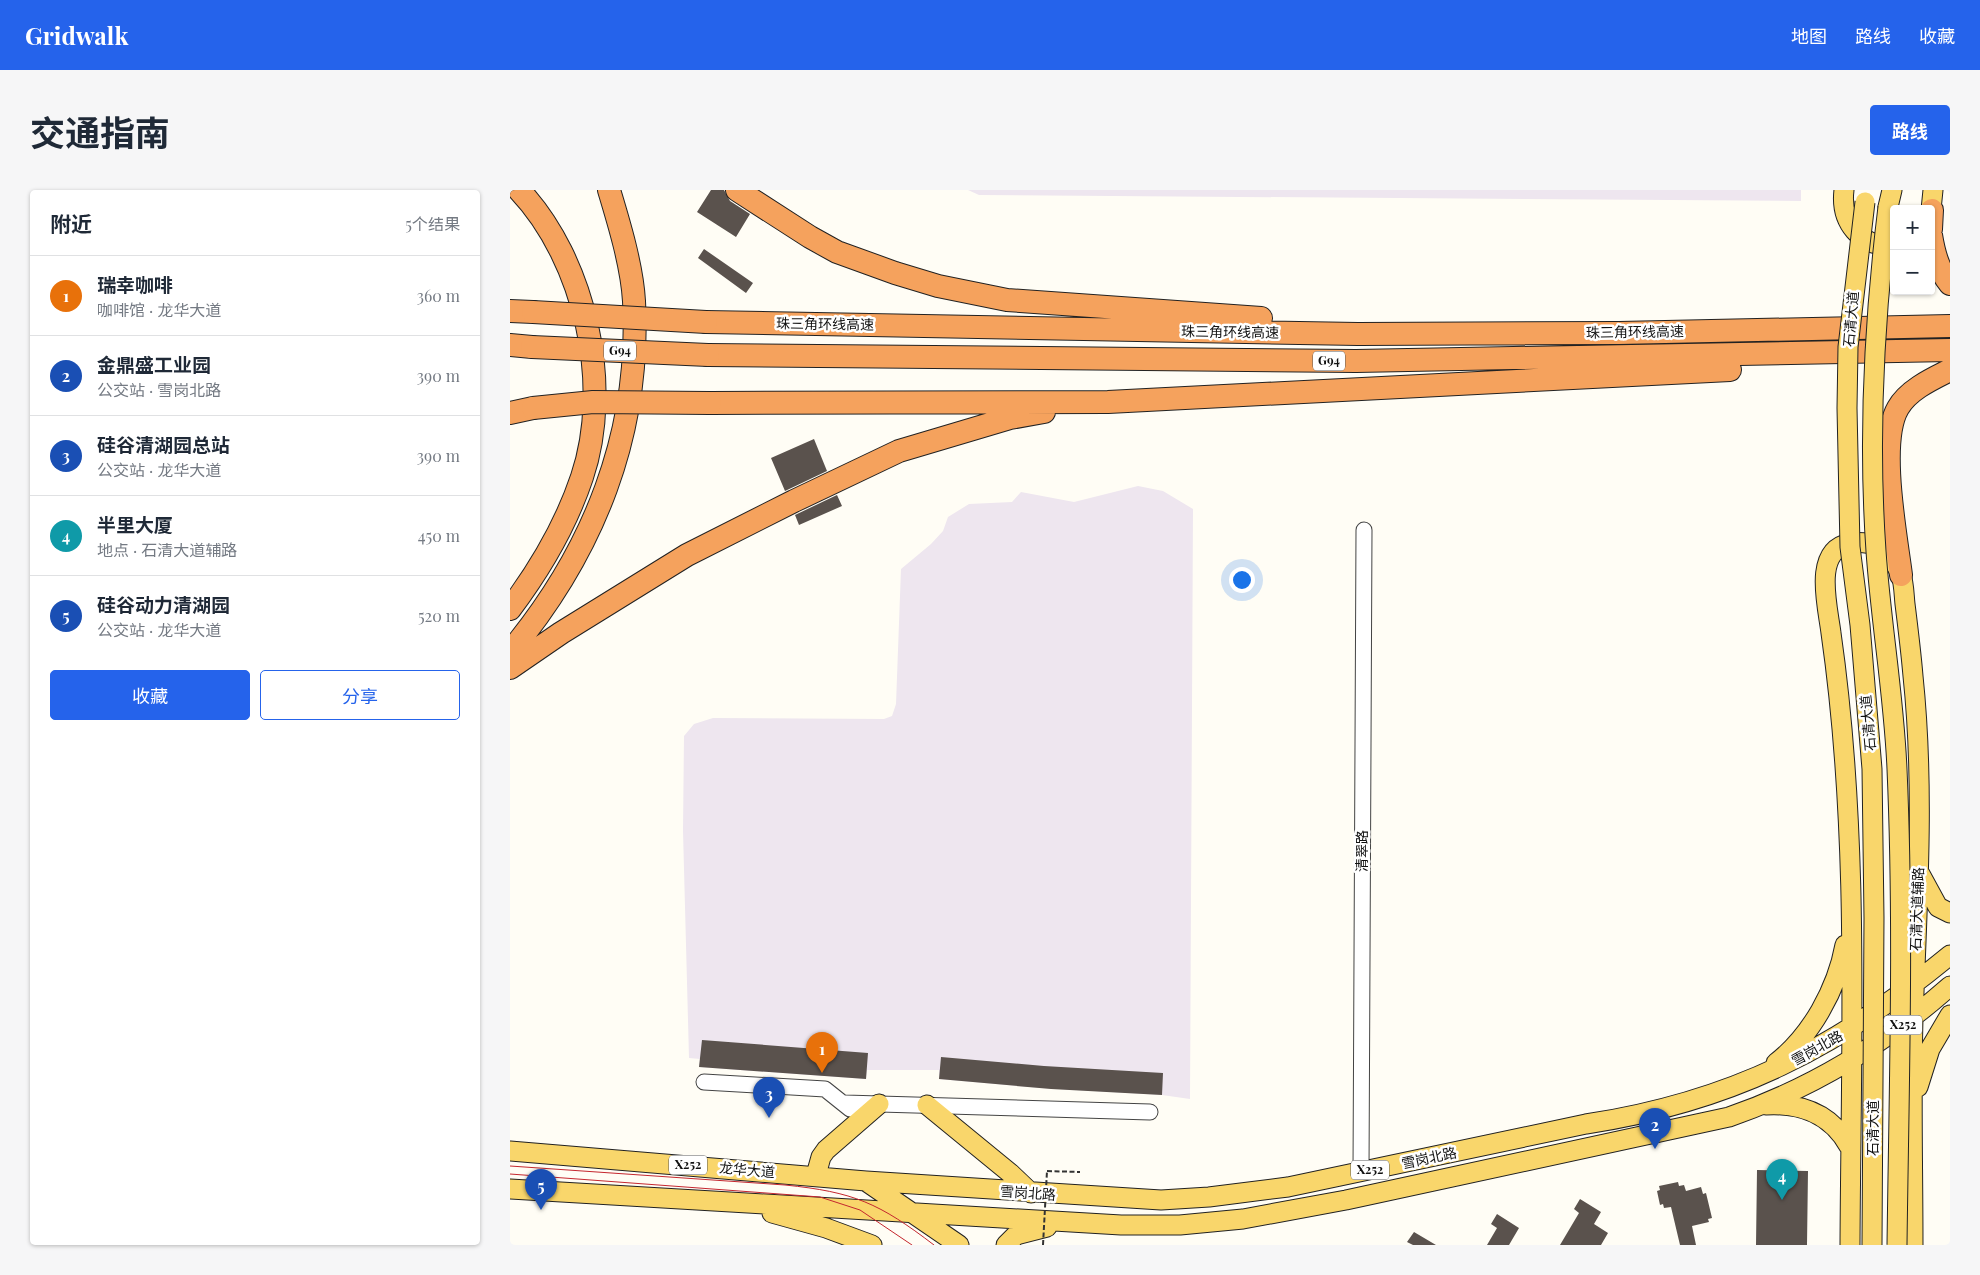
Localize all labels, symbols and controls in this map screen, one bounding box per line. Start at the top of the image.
text: Gridwalk [25,19,128,51]
text: 地图 [1791,24,1827,48]
text: 路线 [1855,24,1891,48]
text: 收藏 [1919,24,1955,48]
button: 路线 [1870,105,1950,155]
text: 交通指南 [30,108,170,155]
map controls [1890,205,1935,295]
button: + [1890,205,1935,250]
text: 附近 [50,209,92,237]
text: 5个结果 [405,213,460,234]
button: − [1890,250,1935,295]
text: 瑞幸咖啡 [97,271,173,297]
text: 1 [63,285,69,306]
text: 360 m [417,285,460,306]
street label: 石清大道 [1839,290,1862,348]
text: 咖啡馆 · 龙华大道 [97,299,221,320]
street label: 珠三角环线高速 [776,313,874,334]
street label: 珠三角环线高速 [1181,321,1279,342]
street label: 珠三角环线高速 [1586,321,1684,342]
road number: G94 [604,342,636,360]
text: 金鼎盛工业园 [97,351,211,377]
road number: G94 [1313,352,1345,370]
text: 2 [62,365,70,386]
text: 390 m [417,365,460,386]
text: 公交站 · 雪岗北路 [97,379,221,400]
text: 硅谷清湖园总站 [97,431,230,457]
text: 3 [62,445,70,466]
text: 390 m [417,445,460,466]
text: 公交站 · 龙华大道 [97,459,221,480]
text: 半里大厦 [97,511,173,537]
text: 4 [62,525,70,546]
text: 450 m [418,525,460,546]
text: 地点 · 石清大道辅路 [97,539,237,560]
your location [1229,567,1255,593]
text: 硅谷动力清湖园 [97,591,230,617]
text: 5 [62,605,70,626]
text: 520 m [418,605,460,626]
text: 公交站 · 龙华大道 [97,619,221,640]
button: 收藏 [50,670,250,720]
button: 分享 [260,670,460,720]
street label: 石清大道 [1856,694,1879,752]
street label: 清翠路 [1352,830,1371,872]
street label: 石清大道辅路 [1906,867,1927,951]
road number: X252 [1884,1016,1922,1034]
street label: 雪岗北路 [1788,1026,1846,1069]
pin: 1 [806,1032,838,1073]
pin: 3 [753,1077,785,1118]
street label: 石清大道 [1863,1100,1882,1156]
pin: 2 [1639,1108,1671,1149]
street label: 雪岗北路 [1400,1142,1458,1173]
road number: X252 [669,1156,707,1174]
street label: 龙华大道 [718,1158,776,1181]
pin: 4 [1766,1159,1798,1200]
road number: X252 [1351,1160,1389,1180]
pin: 5 [525,1169,557,1210]
street label: 雪岗北路 [999,1181,1057,1204]

